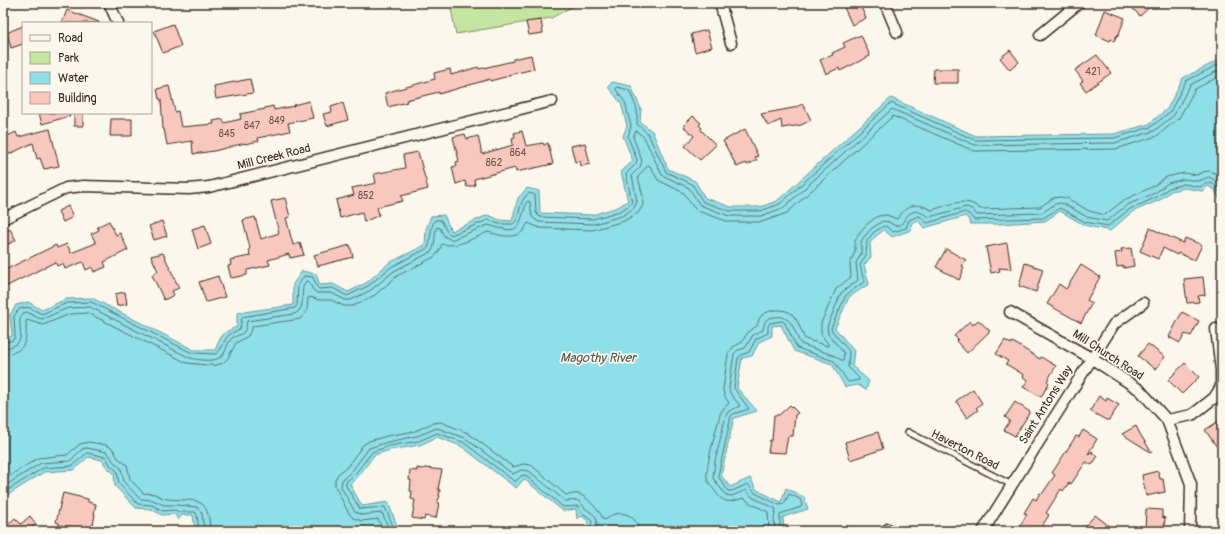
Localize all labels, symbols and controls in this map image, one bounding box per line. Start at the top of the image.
legend [22,22,152,114]
text: Road [58,31,83,46]
text: Park [58,51,79,66]
house number: 421 [1085,66,1101,78]
text: Water [58,71,89,86]
text: Building [58,91,97,106]
house number: 849 [269,115,285,127]
house number: 847 [244,120,261,132]
house number: 845 [219,128,235,140]
street label: Mill Creek Road [236,141,312,173]
house number: 864 [510,147,527,159]
house number: 862 [486,157,503,169]
house number: 852 [358,190,374,202]
street label: Mill Church Road [1070,326,1146,384]
water label: Magothy River [560,350,638,366]
street label: Saint Antons Way [1016,363,1076,447]
street label: Haverton Road [929,426,1002,474]

